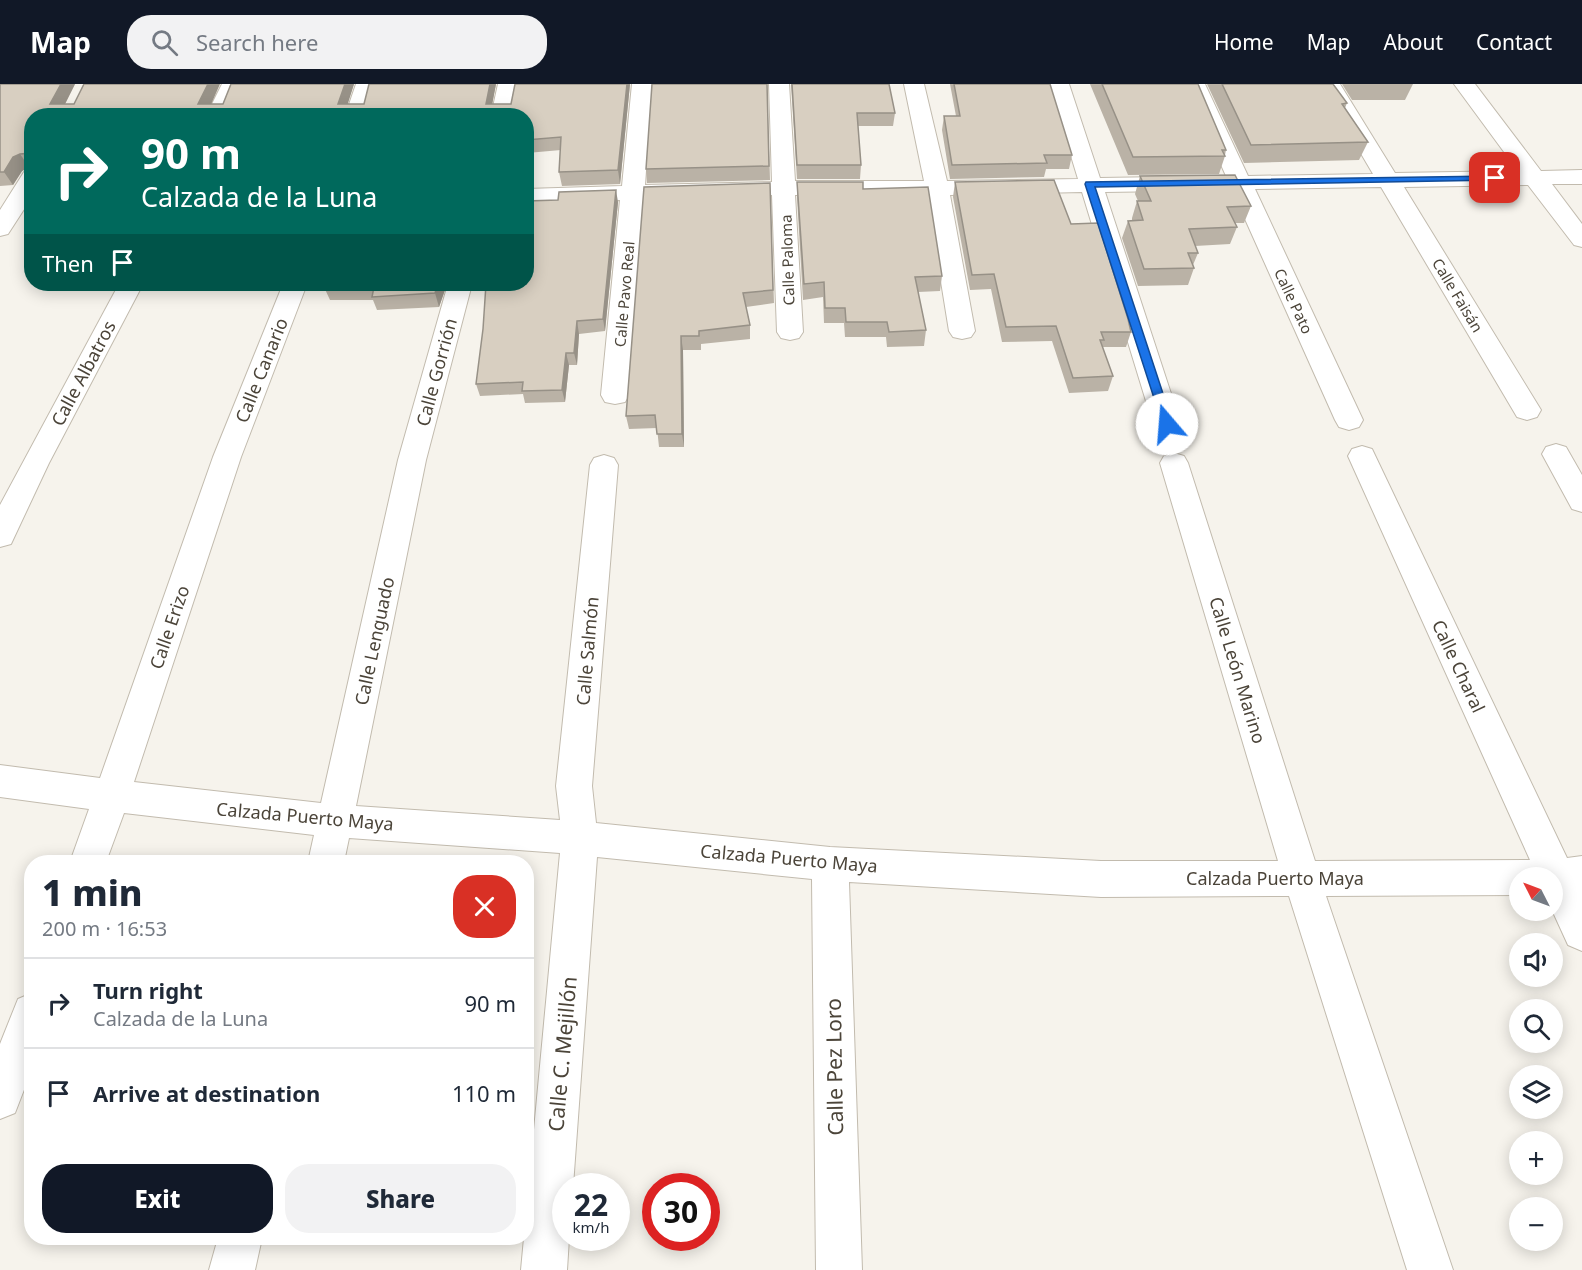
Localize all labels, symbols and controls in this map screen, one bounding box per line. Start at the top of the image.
search box [127,15,547,69]
text: Map [30,23,91,61]
icon: search [148,26,181,59]
text: Search here [196,27,318,57]
text: Home [1214,28,1274,56]
text: Map [1307,28,1350,56]
text: About [1383,28,1443,56]
text: Contact [1476,28,1552,56]
text: 90 m [141,124,241,181]
icon: right [42,132,120,210]
pin [1469,152,1520,203]
icon: arrive [1478,161,1511,194]
text: Calzada de la Luna [141,178,377,215]
street label: Calle Paloma [775,214,799,306]
street label: Calle Pavo Real [609,240,639,348]
icon: arrive [106,246,139,279]
text: Then [42,248,94,278]
street label: Calle Faisán [1428,254,1488,336]
street label: Calle Pato [1270,265,1318,337]
street label: Calle Canario [229,314,293,426]
street label: Calle Gorrión [410,315,462,429]
street label: Calle Albatros [45,316,121,430]
position arrow [1135,392,1199,456]
street label: Calle Lenguado [349,575,399,707]
street label: Calle Erizo [143,582,195,672]
street label: Calle León Marino [1204,594,1272,746]
street label: Calle Salmón [570,596,604,706]
street label: Calle Charal [1427,616,1491,716]
street label: Calzada Puerto Maya [215,796,395,836]
street label: Calzada Puerto Maya [699,838,879,878]
street label: Calzada Puerto Maya [1186,866,1364,890]
north arrow [1509,867,1563,921]
map controls [1509,867,1563,1251]
text: 1 min [42,868,143,917]
button: close [453,875,516,938]
text: 200 m · 16:53 [42,915,167,942]
button: sound [1509,933,1563,987]
text: Turn right [93,975,203,1005]
street label: Calle C. Mejillón [541,975,583,1133]
icon: right [42,987,75,1020]
text: 90 m [465,988,516,1018]
street label: Calle Pez Loro [819,998,849,1136]
button: search [1509,999,1563,1053]
text: Calzada de la Luna [93,1005,268,1032]
button: layers [1509,1065,1563,1119]
icon: arrive [42,1077,75,1110]
text: Arrive at destination [93,1078,320,1108]
text: 110 m [452,1078,516,1108]
button: + [1509,1131,1563,1185]
button: Exit [42,1164,273,1233]
button: Share [285,1164,516,1233]
speed limit sign: 30 [642,1173,720,1251]
text: 22 [574,1184,608,1225]
button: − [1509,1197,1563,1251]
text: km/h [573,1217,609,1237]

